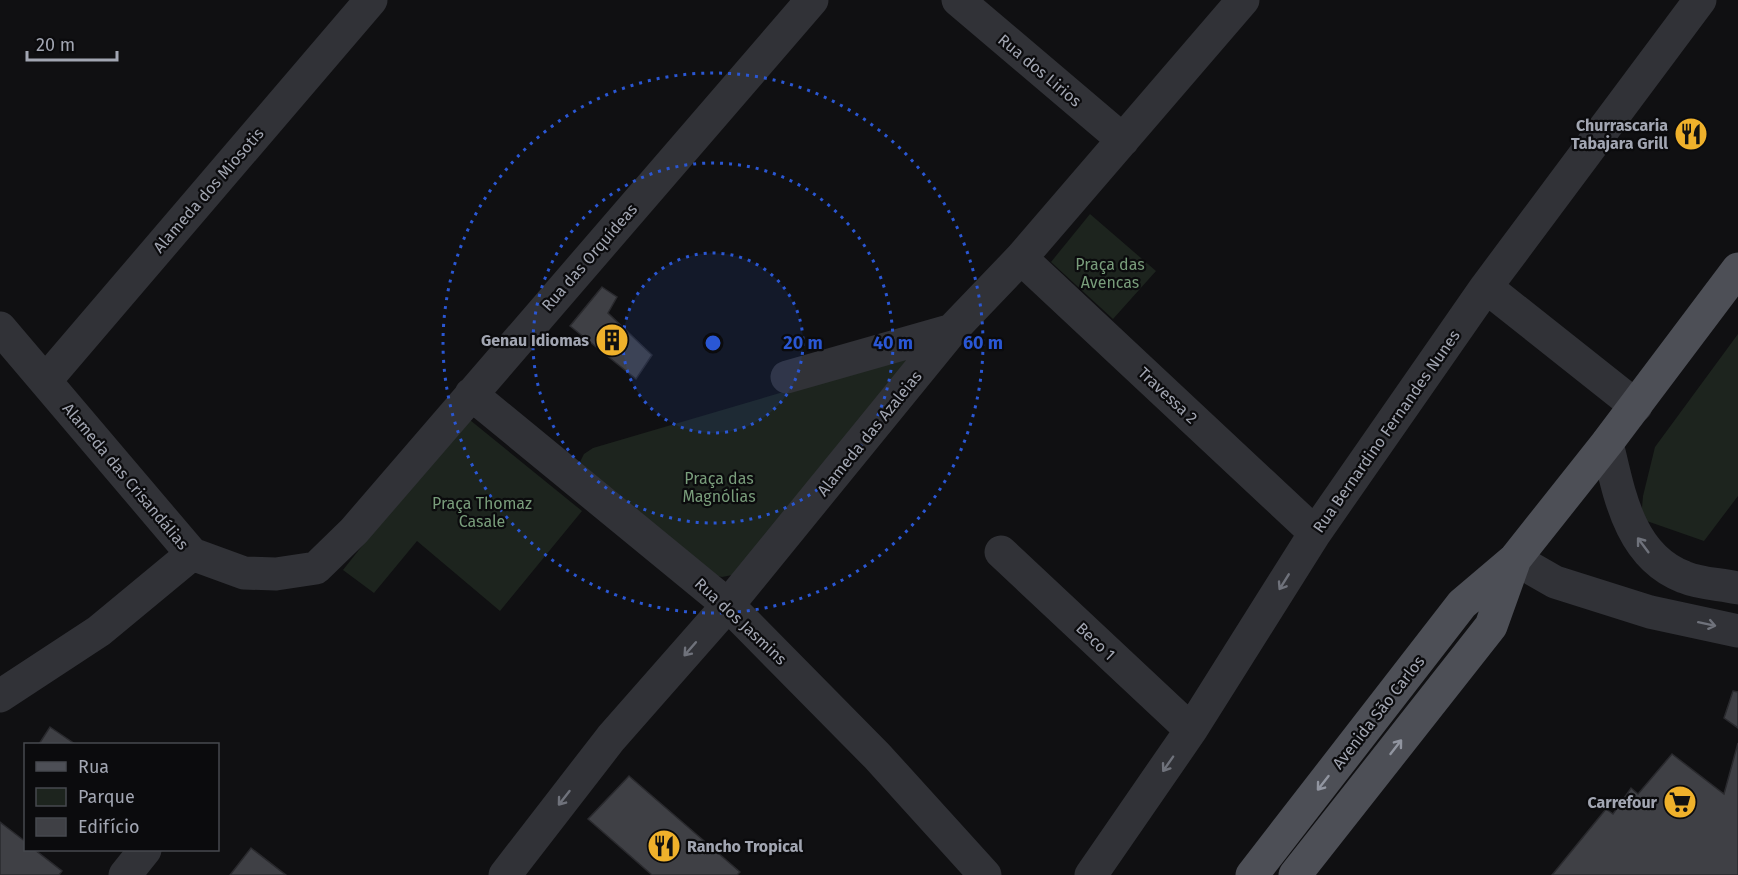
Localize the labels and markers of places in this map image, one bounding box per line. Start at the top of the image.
place label: Churrascaria Tabajara Grill [1571,116,1668,153]
restaurant icon: Churrascaria Tabajara Grill [1673,116,1709,152]
building icon: Genau Idiomas [594,322,630,358]
place label: Genau Idiomas [481,331,589,350]
centre of rings [703,333,723,353]
supermarket icon: Carrefour [1662,784,1698,820]
place label: Carrefour [1588,793,1658,812]
restaurant icon: Rancho Tropical [646,828,682,864]
place label: Rancho Tropical [687,837,803,856]

